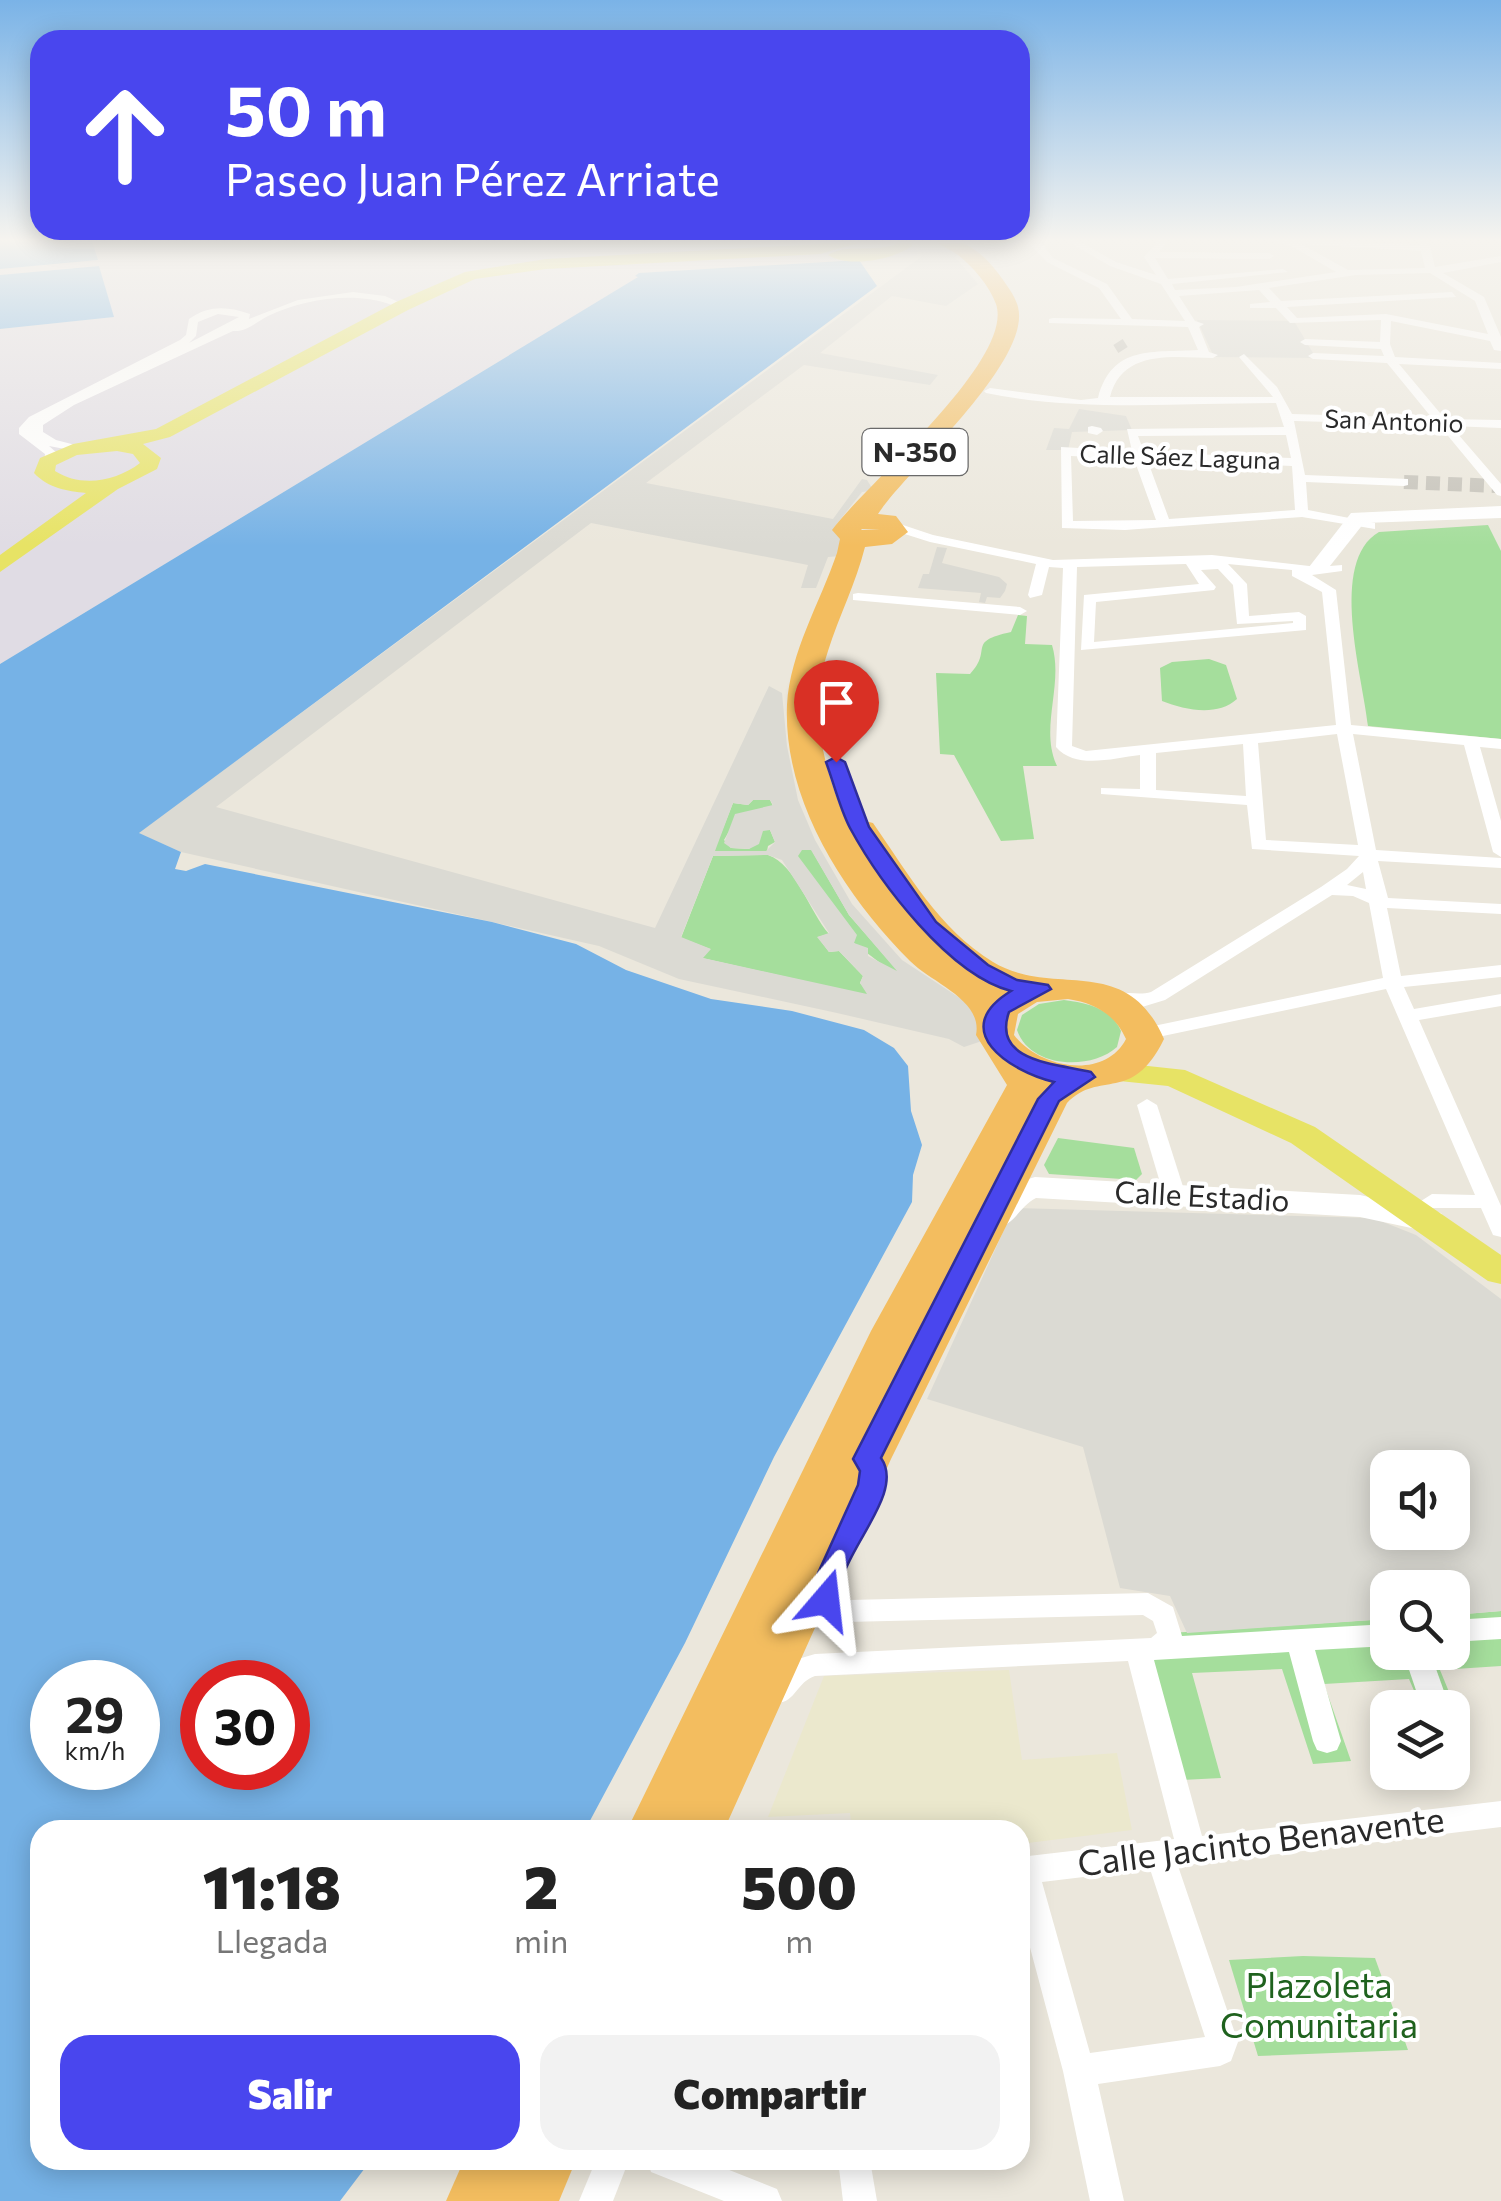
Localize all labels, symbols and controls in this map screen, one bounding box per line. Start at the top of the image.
text: 50 m [225,65,387,150]
icon: ahead [60,70,190,200]
text: Paseo Juan Pérez Arriate [225,150,720,205]
street label: San Antonio [1324,403,1464,437]
road number: N-350 [862,429,968,475]
street label: Calle Sáez Laguna [1079,437,1281,475]
pin [794,660,879,763]
icon: arrive [809,675,864,730]
street label: Calle Estadio [1114,1171,1291,1218]
map controls [1370,1450,1470,1790]
button: sound [1370,1450,1470,1550]
position arrow [774,1548,878,1652]
button: search [1370,1570,1470,1670]
speed limit sign: 30 [180,1660,310,1790]
text: 29 [65,1682,124,1743]
button: layers [1370,1690,1470,1790]
text: km/h [65,1735,125,1765]
street label: Calle Jacinto Benavente [1075,1796,1447,1883]
text: 11:18 [203,1848,341,1921]
text: 2 [524,1848,559,1921]
text: 500 [741,1848,857,1921]
text: Llegada [216,1920,328,1960]
text: min [514,1920,568,1960]
text: m [785,1920,813,1960]
park label: Plazoleta Comunitaria [1220,1962,1418,2045]
button: Salir [60,2035,520,2150]
button: Compartir [540,2035,1000,2150]

